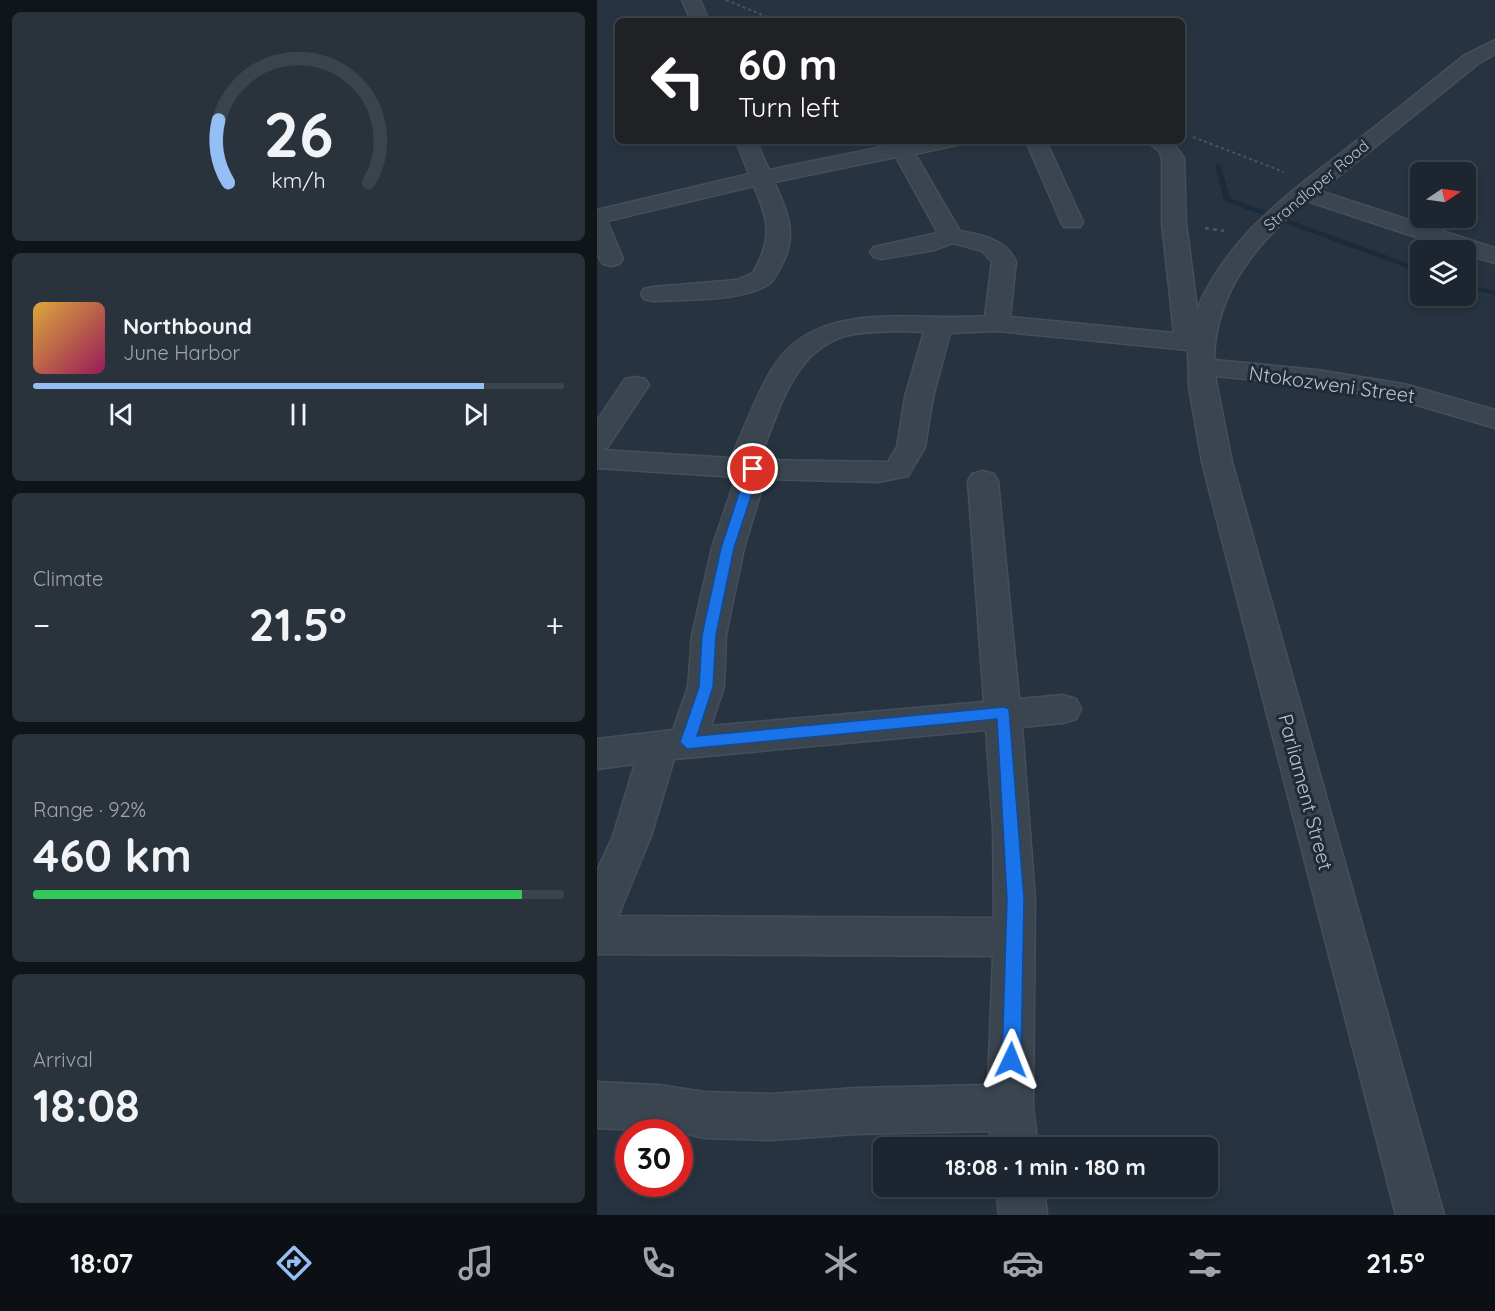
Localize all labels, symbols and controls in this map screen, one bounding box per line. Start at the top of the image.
text: 60 m [738,38,838,91]
icon: left [639,42,717,120]
text: Turn left [738,90,840,124]
text: 26 [263,95,334,173]
street label: Strandloper Road [1259,135,1373,235]
north arrow [1410,162,1476,228]
map controls [1410,162,1476,306]
text: km/h [271,168,326,194]
button: layers [1410,240,1476,306]
text: Northbound [123,312,252,340]
text: June Harbor [123,340,240,365]
street label: Ntokozweni Street [1247,360,1417,408]
icon: previous [105,398,138,431]
icon: pause [282,398,315,431]
icon: next [459,398,492,431]
pin [727,443,778,494]
icon: arrive [736,452,769,485]
text: Climate [33,566,103,591]
text: 21.5° [249,596,347,652]
text: − [33,604,50,645]
text: + [545,604,564,645]
street label: Parliament Street [1273,711,1339,873]
text: Range · 92% [33,797,146,822]
text: 460 km [33,827,192,883]
position arrow [979,1028,1043,1092]
text: Arrival [33,1047,93,1072]
text: 18:08 [33,1077,140,1133]
speed limit sign: 30 [615,1119,693,1197]
text: 18:08 · 1 min · 180 m [945,1153,1146,1181]
icon: directions [273,1242,315,1284]
icon: music [455,1242,497,1284]
icon: phone [637,1242,679,1284]
icon: climate [820,1242,862,1284]
icon: car [1002,1242,1044,1284]
icon: filters [1184,1242,1226,1284]
text: 18:07 [70,1246,133,1280]
text: 21.5° [1366,1246,1425,1280]

